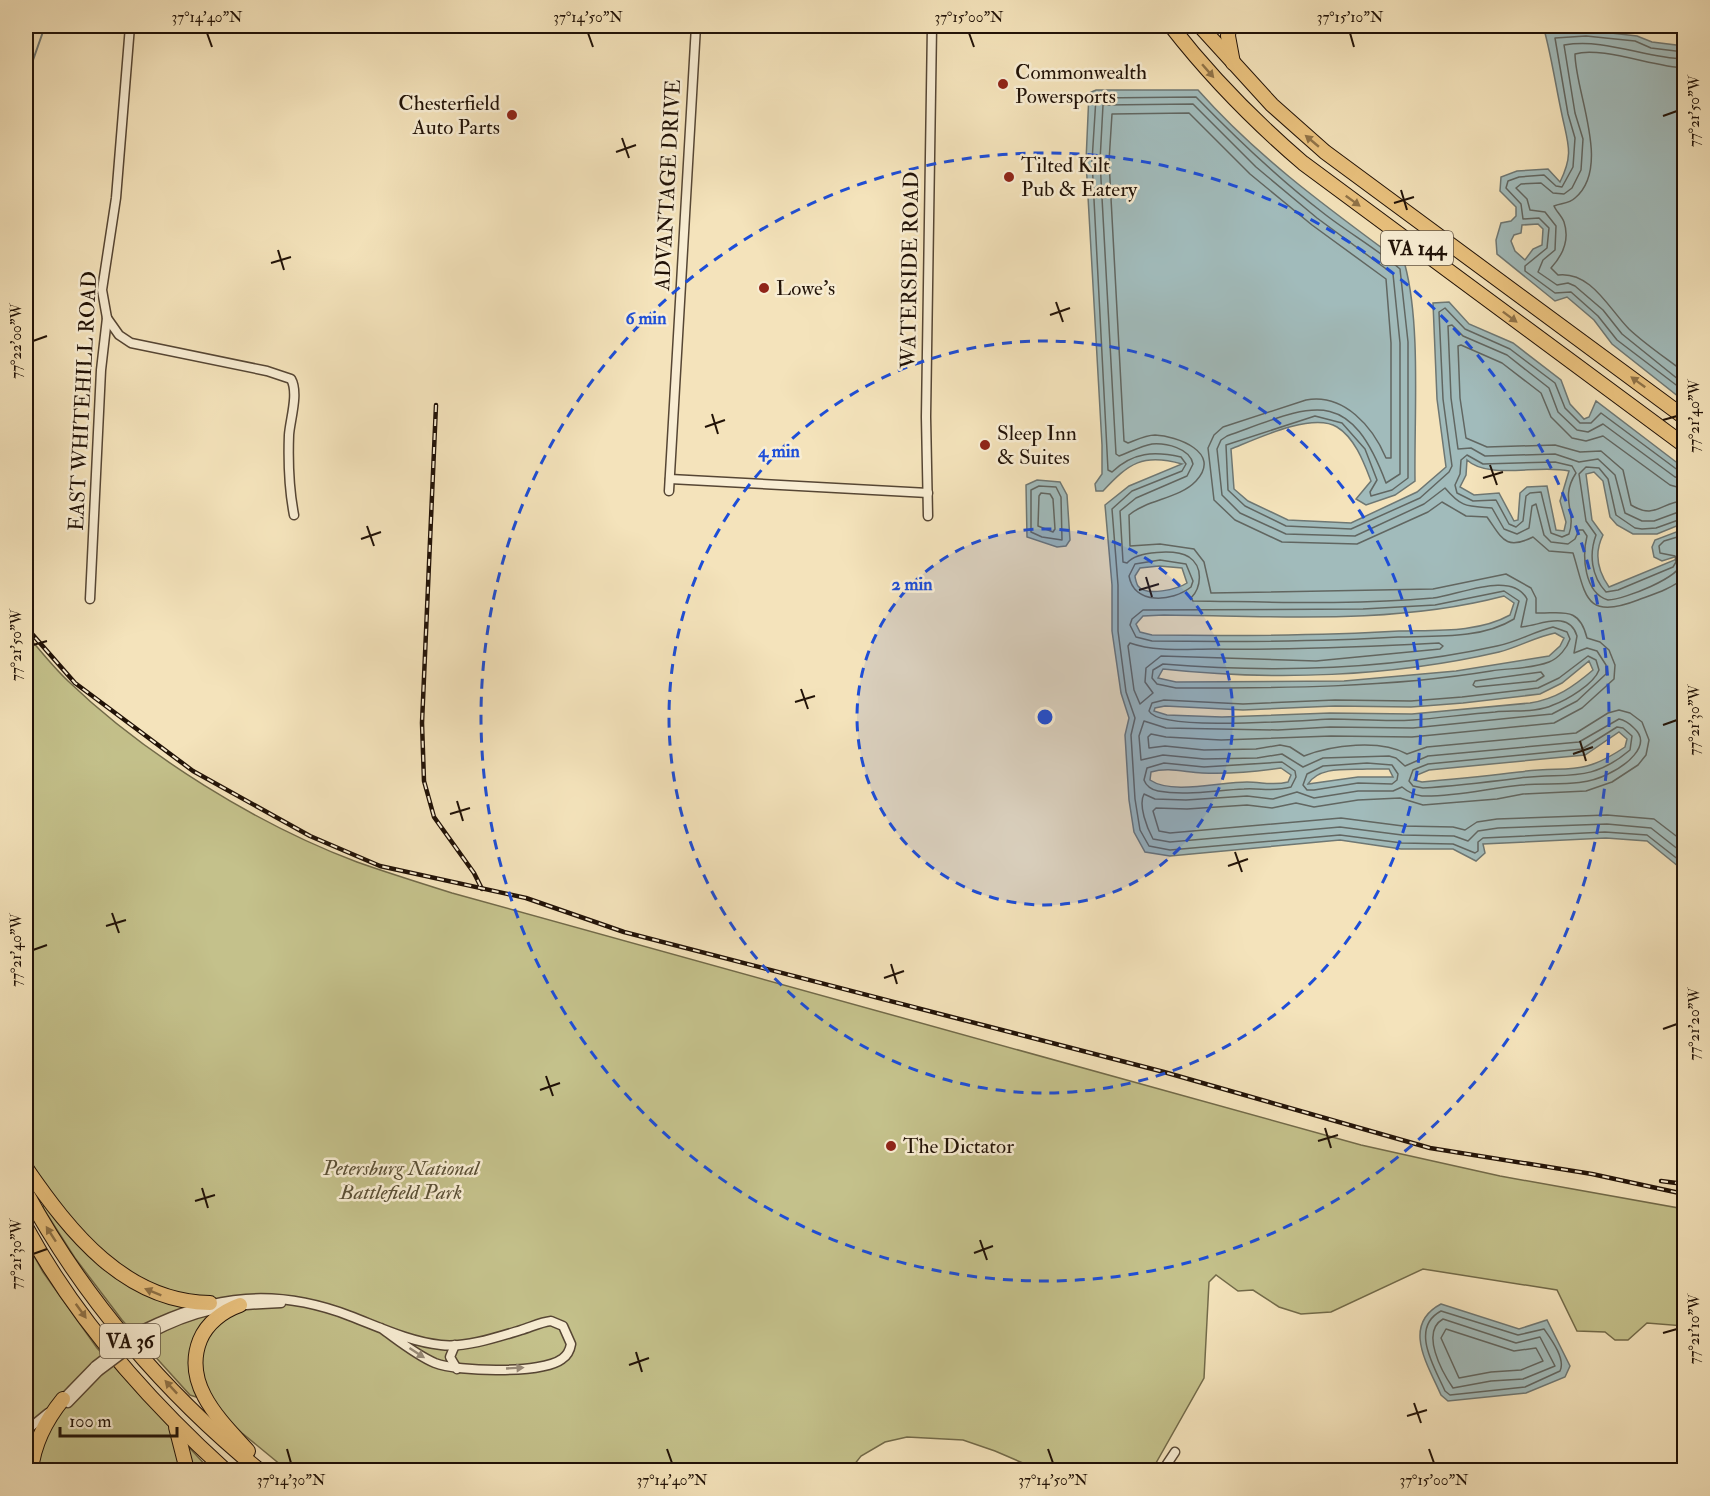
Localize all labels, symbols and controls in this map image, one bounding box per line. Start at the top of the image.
text: 37°14'40"N [172,8,243,27]
text: 37°14'50"N [553,8,623,27]
text: 37°15'00"N [934,8,1004,27]
text: 37°15'10"N [1317,8,1384,27]
place label: Commonwealth Powersports [1015,59,1147,110]
one-way arrow [1201,63,1214,78]
text: 77°21'50"W [1685,74,1704,147]
marker: Commonwealth Powersports [996,77,1010,91]
street label: ADVANTAGE DRIVE [649,79,687,292]
place label: Chesterfield Auto Parts [398,90,501,141]
marker: Chesterfield Auto Parts [505,108,519,122]
one-way arrow [1304,134,1320,147]
place label: Tilted Kilt Pub & Eatery [1021,152,1138,203]
marker: Tilted Kilt Pub & Eatery [1002,170,1016,184]
street label: WATERSIDE ROAD [895,171,925,370]
one-way arrow [1344,195,1360,207]
road number: VA 144 [1381,231,1453,265]
street label: EAST WHITEHILL ROAD [63,270,103,532]
place label: Lowe's [776,275,835,302]
marker: Lowe's [757,281,771,295]
text: 77°22'00"W [7,303,26,379]
text: 6 min [626,307,667,330]
one-way arrow [1502,310,1517,322]
one-way arrow [1630,376,1646,388]
text: 77°21'40"W [1685,379,1704,453]
place label: Sleep Inn & Suites [997,420,1077,471]
marker: Sleep Inn & Suites [978,438,992,452]
text: 4 min [757,440,800,463]
text: 2 min [892,573,933,596]
text: 77°21'50"W [7,608,26,681]
text: 77°21'30"W [1685,684,1704,756]
centre of rings [1035,707,1055,727]
text: 77°21'40"W [7,913,26,987]
text: 77°21'20"W [1685,987,1704,1060]
place label: The Dictator [903,1133,1014,1160]
marker: The Dictator [884,1139,898,1153]
park label: Petersburg National Battlefield Park [322,1155,481,1206]
text: 77°21'30"W [7,1218,26,1290]
one-way arrow [46,1226,57,1242]
one-way arrow [144,1286,162,1296]
text: 77°21'10"W [1685,1293,1704,1364]
one-way arrow [74,1303,86,1318]
road number: VA 36 [100,1324,160,1358]
one-way arrow [409,1347,425,1358]
one-way arrow [506,1364,525,1373]
one-way arrow [164,1381,178,1395]
scale bar [60,1400,177,1438]
text: 100 m [69,1410,112,1433]
text: 37°14'30"N [257,1471,326,1490]
text: 37°14'40"N [637,1471,708,1490]
text: 37°14'50"N [1018,1471,1088,1490]
text: 37°15'00"N [1399,1471,1469,1490]

